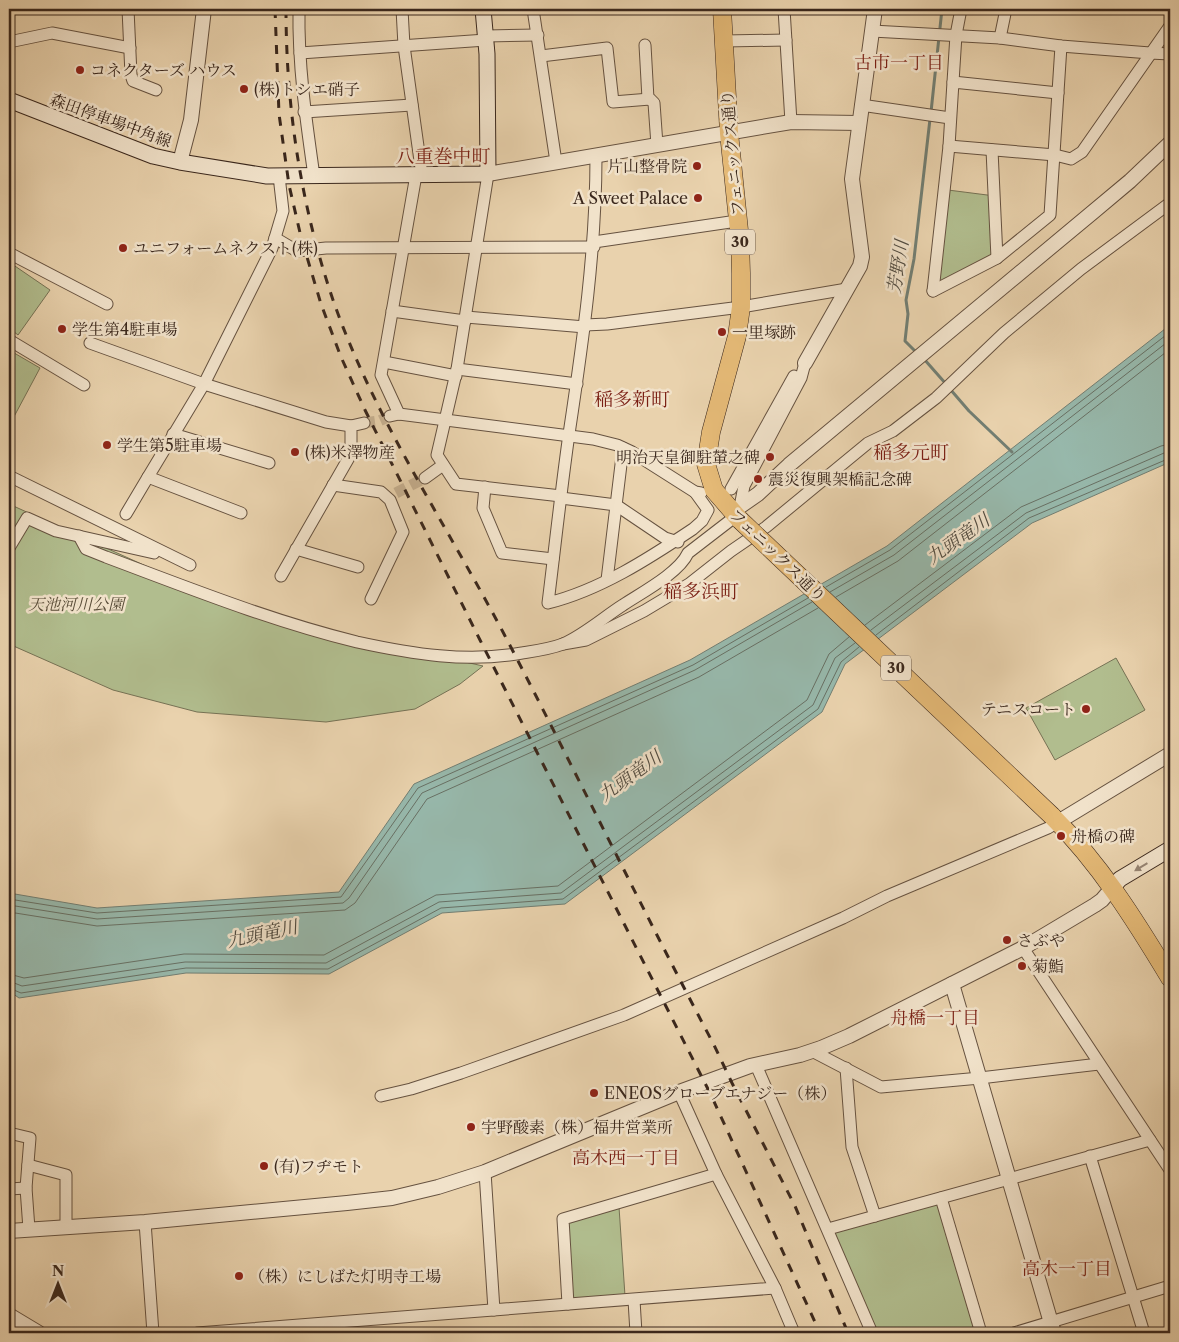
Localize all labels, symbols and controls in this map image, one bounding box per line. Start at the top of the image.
district label: 古市一丁目 [854,52,944,74]
place label: コネクターズ ハウス [90,60,237,80]
marker: コネクターズ ハウス [74,64,86,76]
place label: (株)トシエ硝子 [254,79,360,99]
marker: (株)トシエ硝子 [238,83,250,95]
street label: 森田停車場中角線 [47,89,175,151]
street label: フェニックス通り [717,89,747,217]
district label: 八重巻中町 [395,145,491,168]
place label: 片山整骨院 [607,156,687,176]
marker: 片山整骨院 [691,160,703,172]
place label: A Sweet Palace [572,188,688,208]
marker: A Sweet Palace [692,192,704,204]
road number: 30 [725,230,755,254]
water label: 芳野川 [883,237,913,295]
place label: ユニフォームネクスト(株) [133,238,318,258]
marker: ユニフォームネクスト(株) [117,242,129,254]
place label: 学生第4駐車場 [72,319,177,339]
place label: 一里塚跡 [732,322,796,342]
marker: 学生第4駐車場 [56,323,68,335]
marker: 一里塚跡 [716,326,728,338]
district label: 稲多新町 [594,388,670,411]
place label: 学生第5駐車場 [117,435,222,455]
marker: 学生第5駐車場 [101,439,113,451]
district label: 稲多元町 [873,441,949,464]
place label: (株)米澤物産 [305,442,395,462]
marker: (株)米澤物産 [289,446,301,458]
place label: 明治天皇御駐輦之碑 [616,447,760,467]
marker: 明治天皇御駐輦之碑 [764,451,776,463]
place label: 震災復興架橋記念碑 [768,469,912,489]
marker: 震災復興架橋記念碑 [752,473,764,485]
street label: フェニックス通り [726,504,830,606]
water label: 九頭竜川 [922,508,995,569]
district label: 稲多浜町 [663,580,739,603]
park label: 天池河川公園 [28,594,127,614]
road number: 30 [881,656,911,680]
place label: テニスコート [981,699,1076,719]
marker: テニスコート [1080,703,1092,715]
water label: 九頭竜川 [594,745,667,806]
place label: 舟橋の碑 [1071,826,1135,846]
marker: 舟橋の碑 [1055,830,1067,842]
one-way arrow [1134,862,1147,871]
water label: 九頭竜川 [224,915,301,952]
place label: さぶや [1017,930,1065,950]
marker: さぶや [1001,934,1013,946]
place label: 菊鮨 [1032,956,1064,976]
marker: 菊鮨 [1016,960,1028,972]
district label: 舟橋一丁目 [890,1007,980,1029]
place label: ENEOSグローブエナジー（株） [604,1083,836,1103]
marker: ENEOSグローブエナジー（株） [588,1087,600,1099]
place label: 宇野酸素（株）福井営業所 [481,1117,673,1137]
marker: 宇野酸素（株）福井営業所 [465,1121,477,1133]
district label: 高木西一丁目 [572,1147,680,1169]
place label: (有)フヂモト [274,1156,364,1176]
marker: (有)フヂモト [258,1160,270,1172]
district label: 高木一丁目 [1022,1258,1112,1280]
north arrow [32,1260,82,1310]
text: N [52,1262,64,1280]
place label: （株）にしばた灯明寺工場 [249,1266,441,1286]
marker: （株）にしばた灯明寺工場 [233,1270,245,1282]

